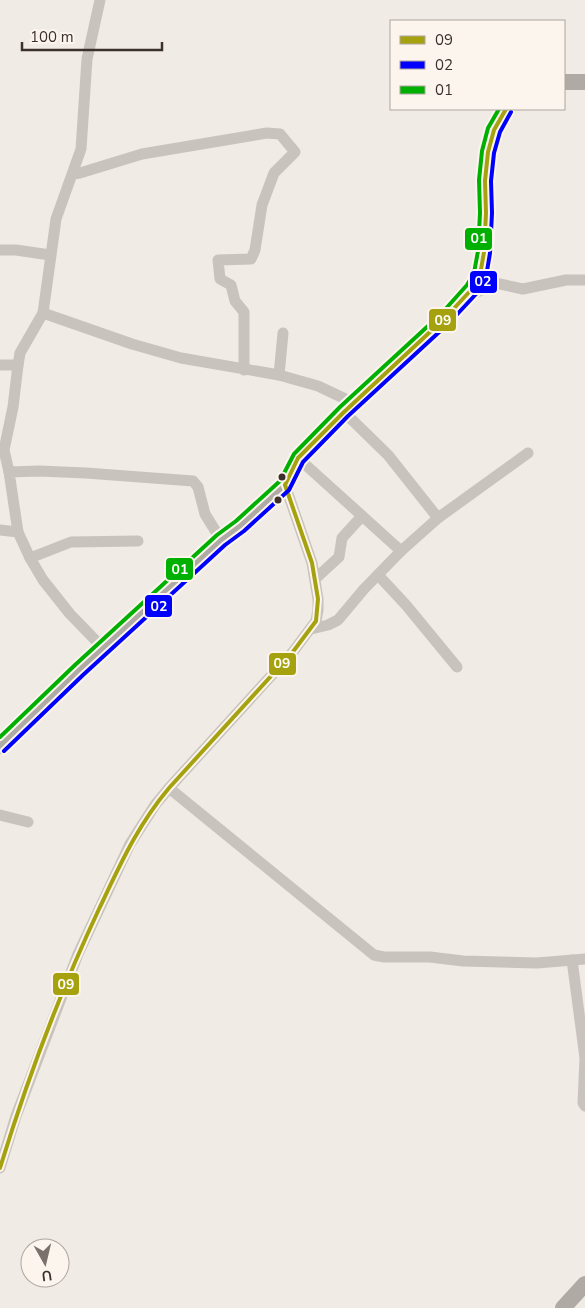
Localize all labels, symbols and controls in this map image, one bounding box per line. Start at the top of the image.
scale bar [22,20,162,52]
legend [390,20,565,110]
text: 100 m [30,27,74,47]
text: 09 [435,30,453,50]
text: 02 [435,55,453,75]
text: 01 [435,80,453,100]
line badge: 01 [464,227,493,251]
text: 01 [471,229,487,248]
line badge: 02 [469,270,498,294]
text: 02 [475,272,491,291]
line badge: 09 [428,308,457,332]
text: 09 [435,311,451,330]
unlabelled marker [277,472,287,482]
unlabelled marker [273,495,283,505]
line badge: 01 [165,557,194,581]
text: 01 [172,560,188,579]
line badge: 02 [144,594,173,618]
text: 02 [151,597,167,616]
line badge: 09 [268,652,297,676]
text: 09 [274,654,290,673]
line badge: 09 [52,972,80,996]
text: 09 [58,975,74,994]
north arrow [20,1238,70,1288]
text: U [40,1265,53,1286]

